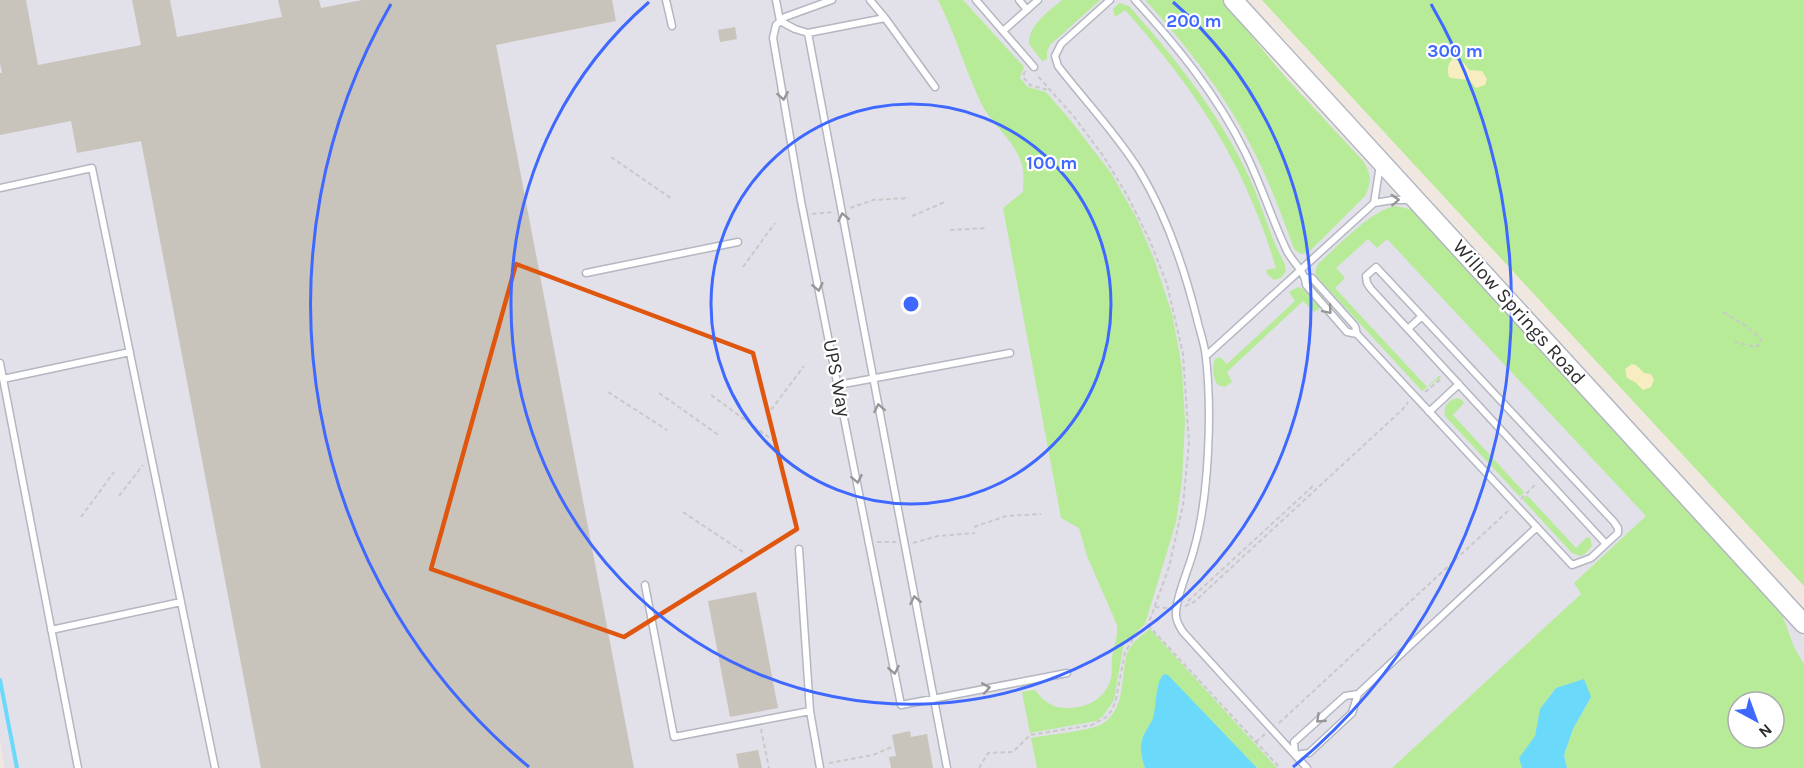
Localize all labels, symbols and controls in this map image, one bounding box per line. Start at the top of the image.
text: 200 m [1166,10,1222,32]
text: 300 m [1427,40,1483,62]
one-way arrow [776,91,788,100]
text: 100 m [1027,152,1077,174]
one-way arrow [1391,194,1400,207]
one-way arrow [837,212,850,222]
street label: Willow Springs Road [1448,235,1590,389]
one-way arrow [811,282,824,292]
centre of rings [901,294,921,314]
one-way arrow [1321,303,1332,314]
street label: UPS Way [818,337,856,419]
one-way arrow [873,404,886,414]
one-way arrow [850,473,863,483]
one-way arrow [910,595,922,605]
one-way arrow [887,665,900,675]
one-way arrow [981,682,991,694]
north arrow [1726,690,1786,750]
one-way arrow [1316,712,1326,723]
text: N [1755,720,1776,742]

